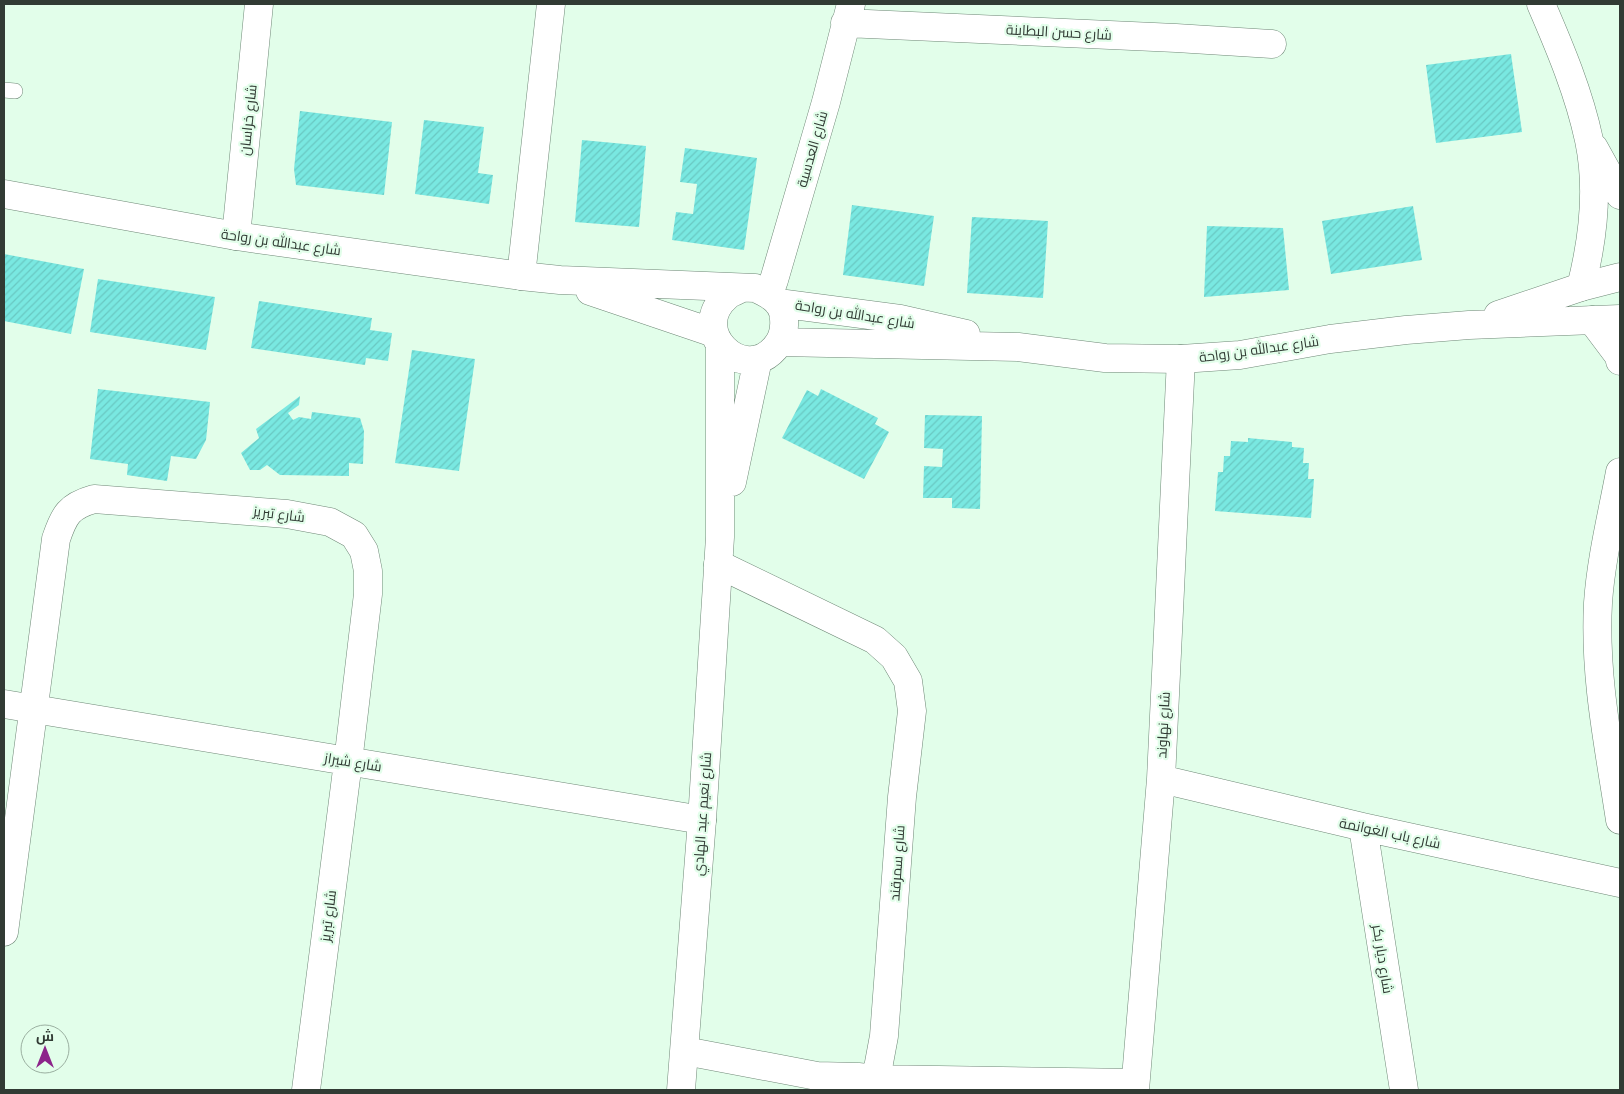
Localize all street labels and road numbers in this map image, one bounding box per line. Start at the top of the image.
street label: شارع حسن البطاينة [1006,21,1112,44]
street label: شارع خراسان [236,84,261,157]
street label: شارع العدسية [793,109,831,189]
street label: شارع عبدالله بن رواحة [220,225,342,259]
street label: شارع عبدالله بن رواحة [794,296,916,332]
street label: شارع عبدالله بن رواحة [1198,332,1320,366]
street label: شارع تبريز [251,503,306,526]
street label: شارع نهاوند [1153,691,1174,759]
street label: شارع شيراز [322,749,383,775]
street label: شارع نعيم عبد الهادي [690,751,718,877]
street label: شارع باب الغوانمة [1338,814,1442,853]
street label: شارع سمرقند [886,824,909,902]
street label: شارع تبريز [317,889,340,944]
street label: شارع ديار بكر [1368,922,1396,995]

